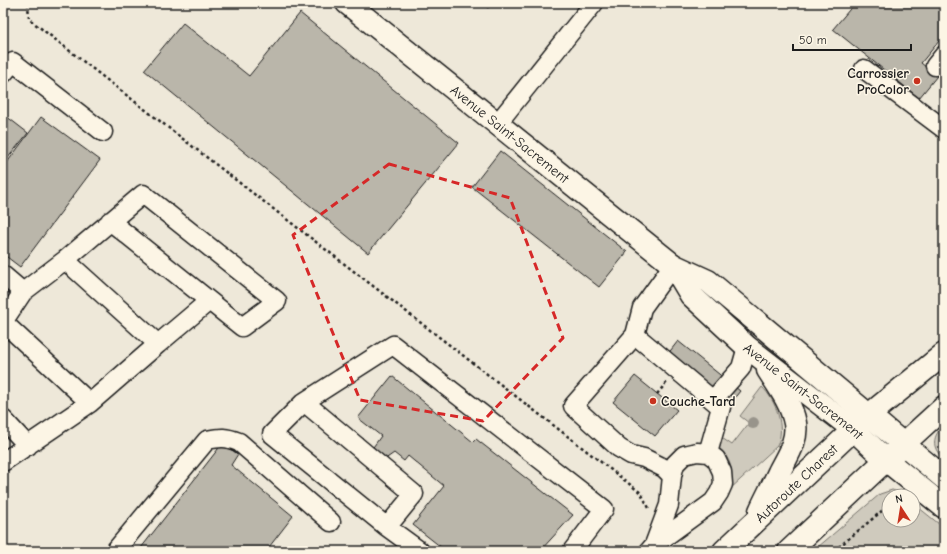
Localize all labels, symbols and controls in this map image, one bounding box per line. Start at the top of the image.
scale bar [793,26,911,52]
text: 50 m [799,33,827,47]
place label: Carrossier ProColor [847,65,909,98]
marker: Carrossier ProColor [912,76,922,86]
street label: Avenue Saint-Sacrement [447,82,573,188]
street label: Avenue Saint-Sacrement [740,339,867,444]
place label: Couche-Tard [661,393,736,410]
marker: Couche-Tard [648,396,658,406]
street label: Autoroute Charest [752,440,842,526]
north arrow [881,488,921,528]
text: N [894,492,904,506]

